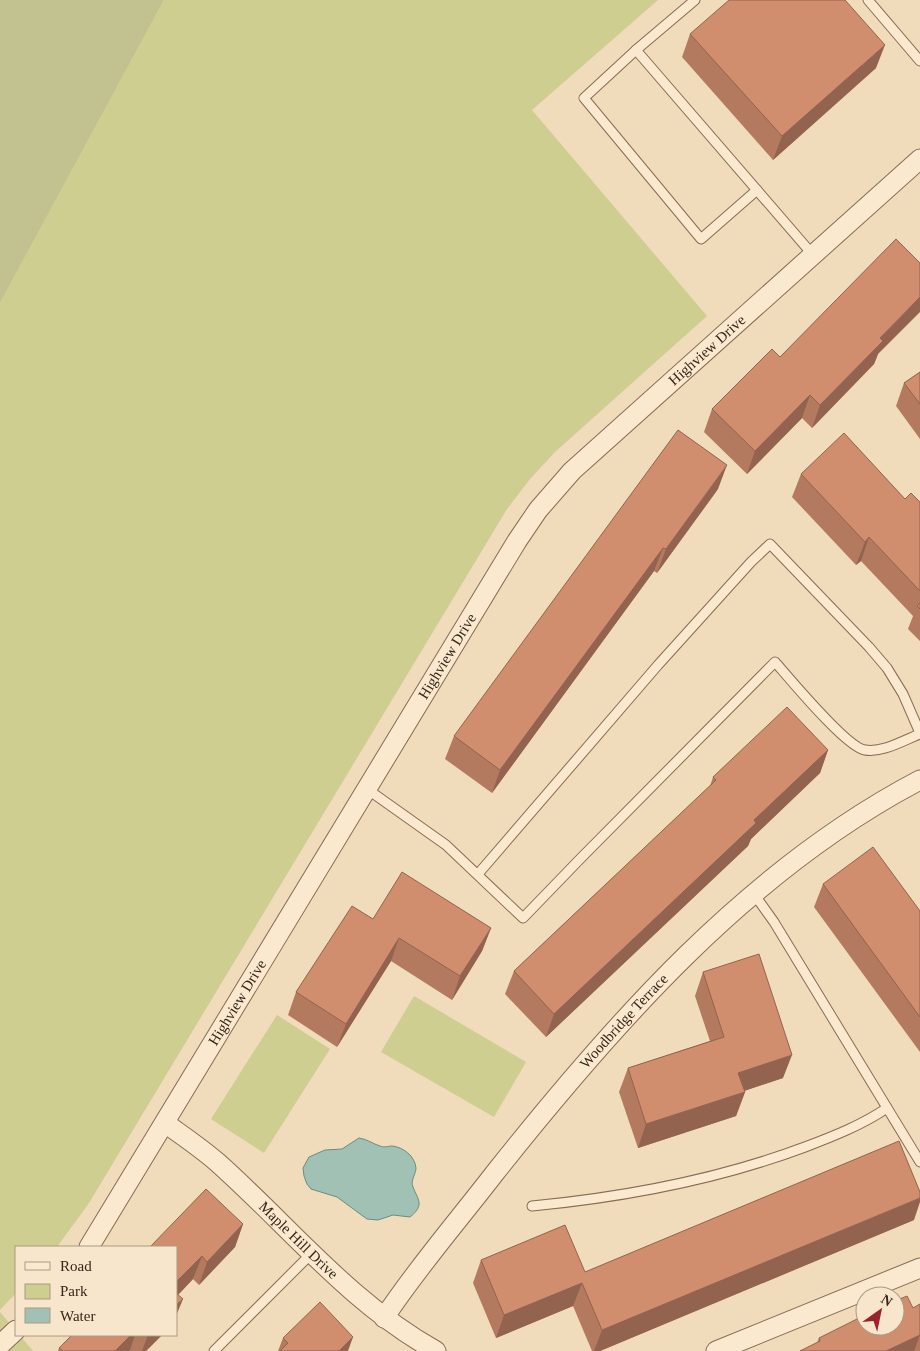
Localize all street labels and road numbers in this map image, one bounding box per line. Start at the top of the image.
street label: Highview Drive [665,311,749,388]
street label: Highview Drive [415,610,479,702]
street label: Highview Drive [205,956,269,1048]
street label: Woodbridge Terrace [577,970,671,1071]
street label: Maple Hill Drive [256,1198,341,1282]

